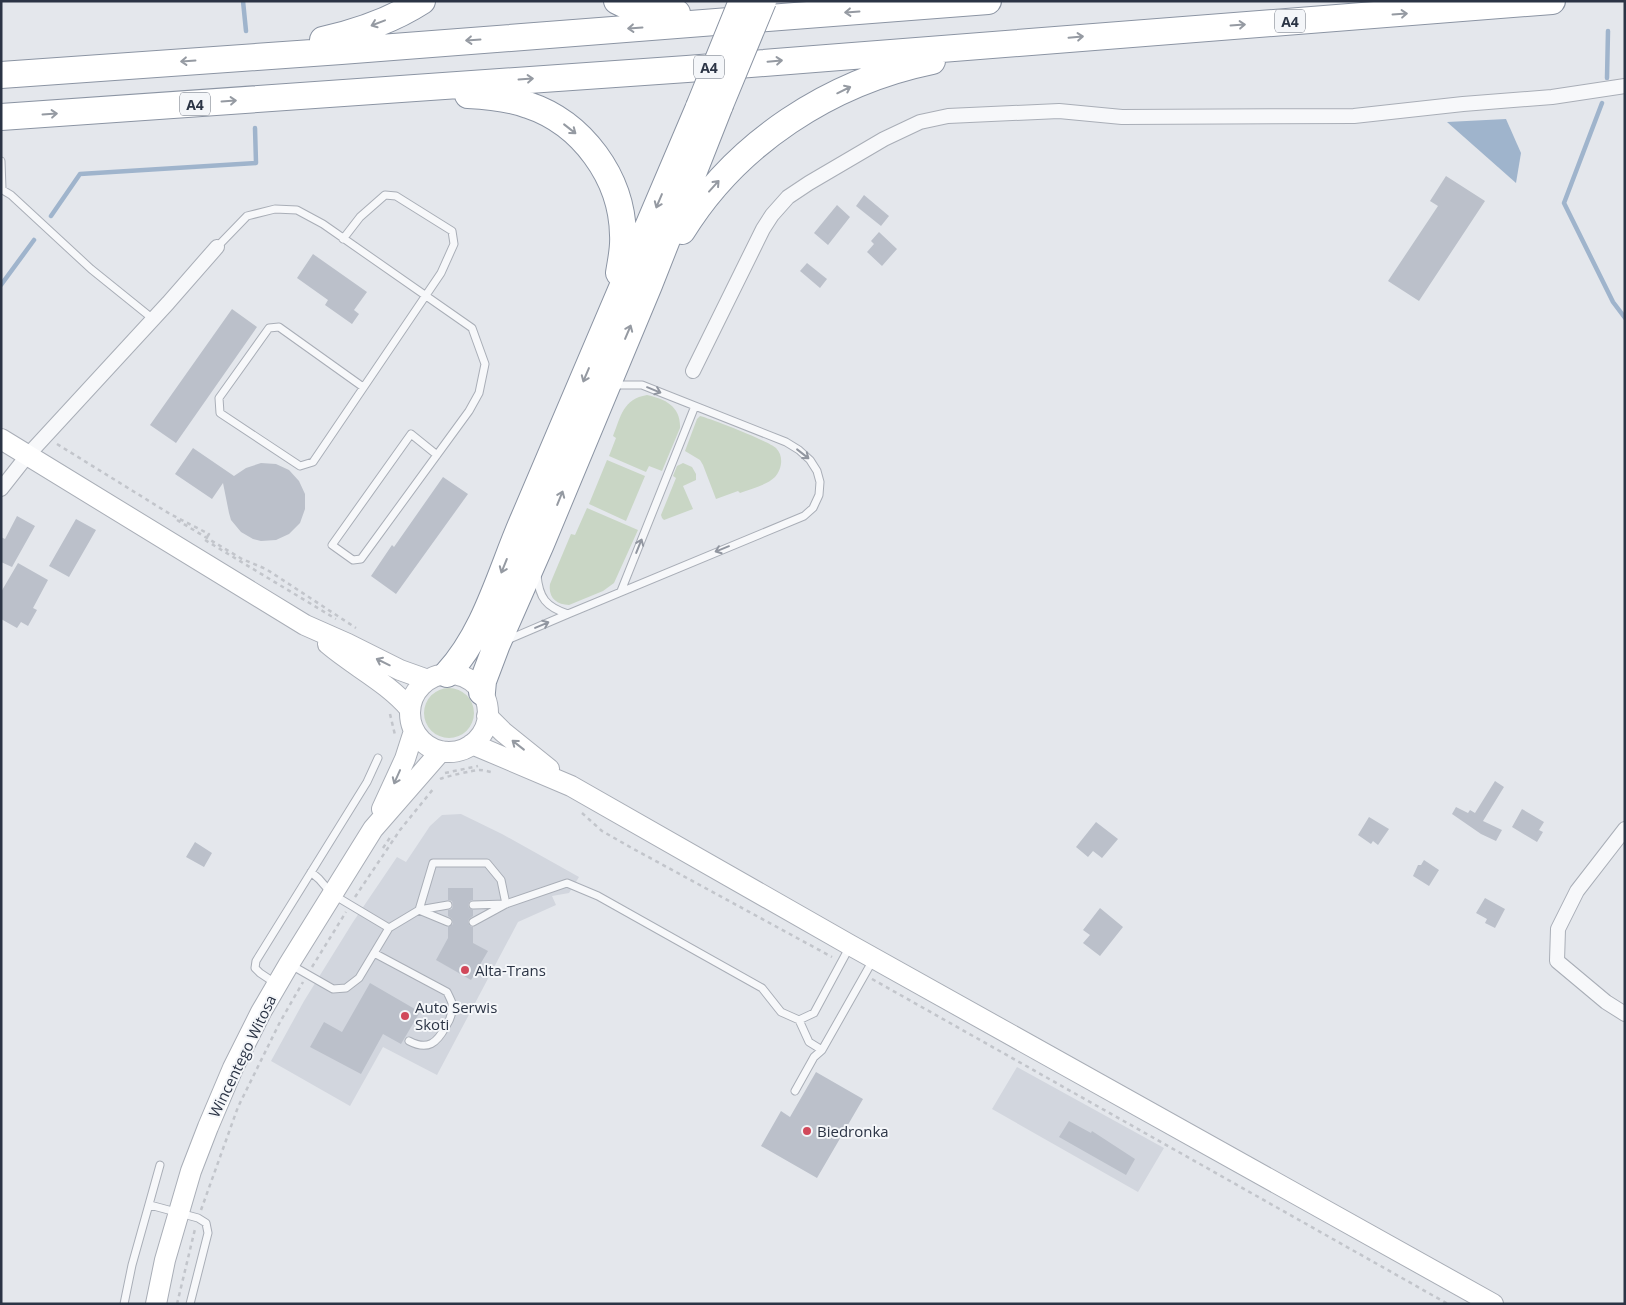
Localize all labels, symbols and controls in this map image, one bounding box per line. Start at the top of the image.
one-way arrow [844,7,860,17]
one-way arrow [1392,9,1408,18]
road number: A4 [1275,10,1305,32]
one-way arrow [371,20,386,29]
one-way arrow [1230,20,1246,30]
one-way arrow [627,24,643,33]
one-way arrow [1068,33,1084,42]
one-way arrow [465,36,481,45]
road number: A4 [694,56,724,78]
one-way arrow [180,57,196,66]
one-way arrow [767,57,783,66]
one-way arrow [517,75,533,84]
one-way arrow [836,85,851,95]
road number: A4 [180,92,210,116]
one-way arrow [221,96,237,106]
one-way arrow [42,110,58,119]
one-way arrow [564,123,577,134]
one-way arrow [708,180,720,193]
one-way arrow [654,193,664,208]
one-way arrow [624,325,634,340]
one-way arrow [580,367,590,382]
one-way arrow [646,385,661,395]
one-way arrow [796,448,809,459]
one-way arrow [556,491,565,506]
one-way arrow [636,538,645,553]
one-way arrow [715,545,730,555]
one-way arrow [499,558,508,573]
one-way arrow [534,619,549,629]
one-way arrow [376,657,391,666]
one-way arrow [512,739,525,750]
one-way arrow [391,769,401,784]
place label: Alta-Trans [475,960,546,980]
marker: Alta-Trans [459,964,471,976]
street label: Wincentego Witosa [204,991,280,1121]
place label: Auto Serwis Skoti [415,997,497,1034]
marker: Auto Serwis Skoti [399,1010,411,1022]
place label: Biedronka [817,1121,889,1141]
marker: Biedronka [801,1125,813,1137]

